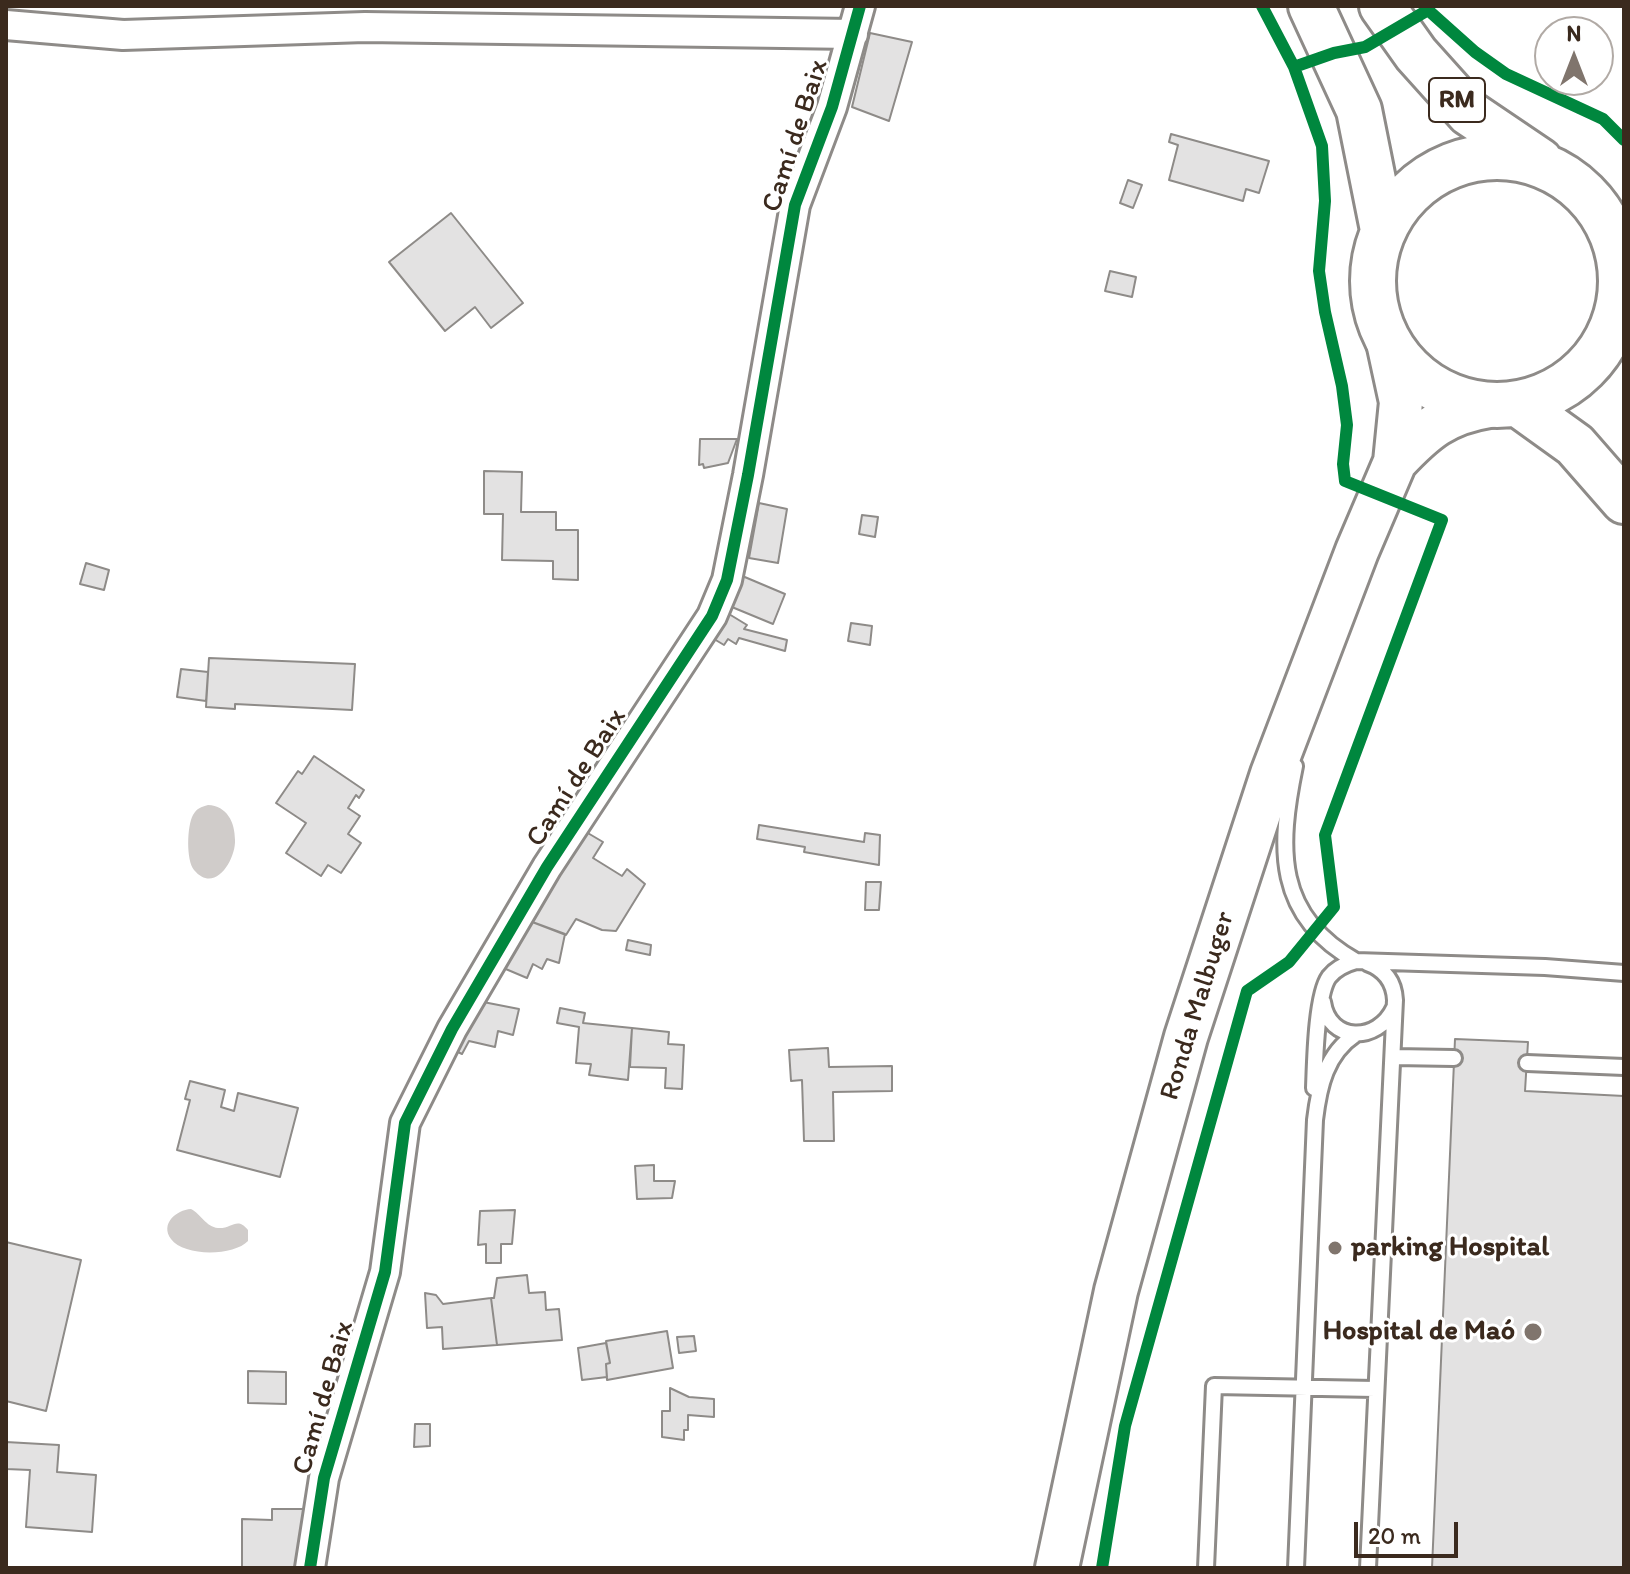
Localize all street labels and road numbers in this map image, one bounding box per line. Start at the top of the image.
street label: Camí de Baix [756,56,836,216]
road number: RM [1429,78,1485,122]
street label: Camí de Baix [520,702,634,854]
street label: Ronda Malbuger [1153,908,1243,1104]
street label: Camí de Baix [286,1317,362,1479]

